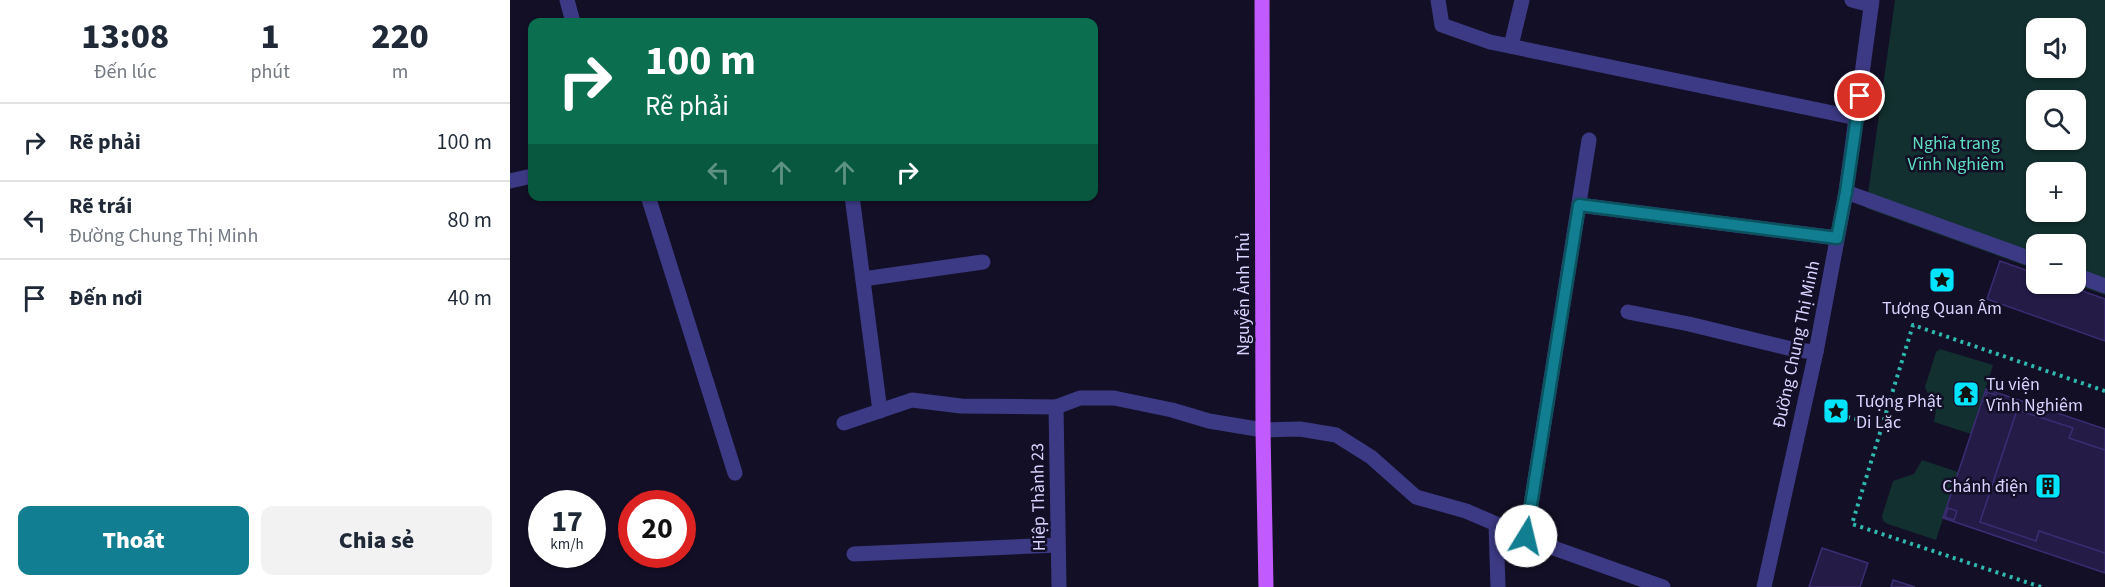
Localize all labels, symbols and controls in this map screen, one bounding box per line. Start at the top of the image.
text: 13:08 [81,11,169,62]
text: 1 [261,11,280,62]
text: 220 [371,11,429,62]
map controls [2026,18,2086,294]
button: sound [2026,18,2086,78]
text: 100 m [645,31,756,91]
icon: right [546,42,624,120]
text: Đến lúc [94,58,157,86]
text: phút [250,58,290,86]
text: m [392,58,408,86]
pin [1834,70,1885,121]
icon: arrive [1843,79,1876,112]
text: Rẽ phải [645,87,729,126]
button: search [2026,90,2086,150]
icon: right [18,126,51,159]
text: Rẽ phải [69,126,141,158]
text: 100 m [437,126,492,158]
park label: Nghĩa trang Vĩnh Nghiêm [1908,131,2004,177]
icon: left [702,156,735,189]
icon: ahead [765,156,798,189]
icon: ahead [828,156,861,189]
icon: right [891,156,924,189]
button: + [2026,162,2086,222]
text: Rẽ trái [69,190,132,222]
icon: left [18,204,51,237]
text: 80 m [447,204,492,236]
text: Đường Chung Thị Minh [69,222,258,250]
street label: Nguyễn Ảnh Thủ [1231,232,1256,356]
button: − [2026,234,2086,294]
street label: Đường Chung Thị Minh [1767,258,1826,430]
place icon: Tượng Quan Âm [1927,265,1957,295]
icon: arrive [18,282,51,315]
text: Đến nơi [69,282,143,314]
text: 40 m [447,282,492,314]
place label: Tượng Quan Âm [1882,296,2002,321]
place label: Tu viện Vĩnh Nghiêm [1986,372,2083,418]
temple icon: Tu viện Vĩnh Nghiêm [1951,379,1981,409]
place label: Tượng Phật Di Lặc [1856,389,1942,435]
place icon: Tượng Phật Di Lặc [1821,396,1851,426]
street label: Hiệp Thành 23 [1025,443,1052,551]
building icon: Chánh điện [2033,471,2063,501]
place label: Chánh điện [1942,474,2028,499]
speed limit sign: 20 [618,490,696,568]
text: 17 [551,500,583,543]
position arrow [1494,504,1558,568]
button: Thoát [18,506,249,575]
button: Chia sẻ [261,506,492,575]
text: km/h [550,534,584,555]

